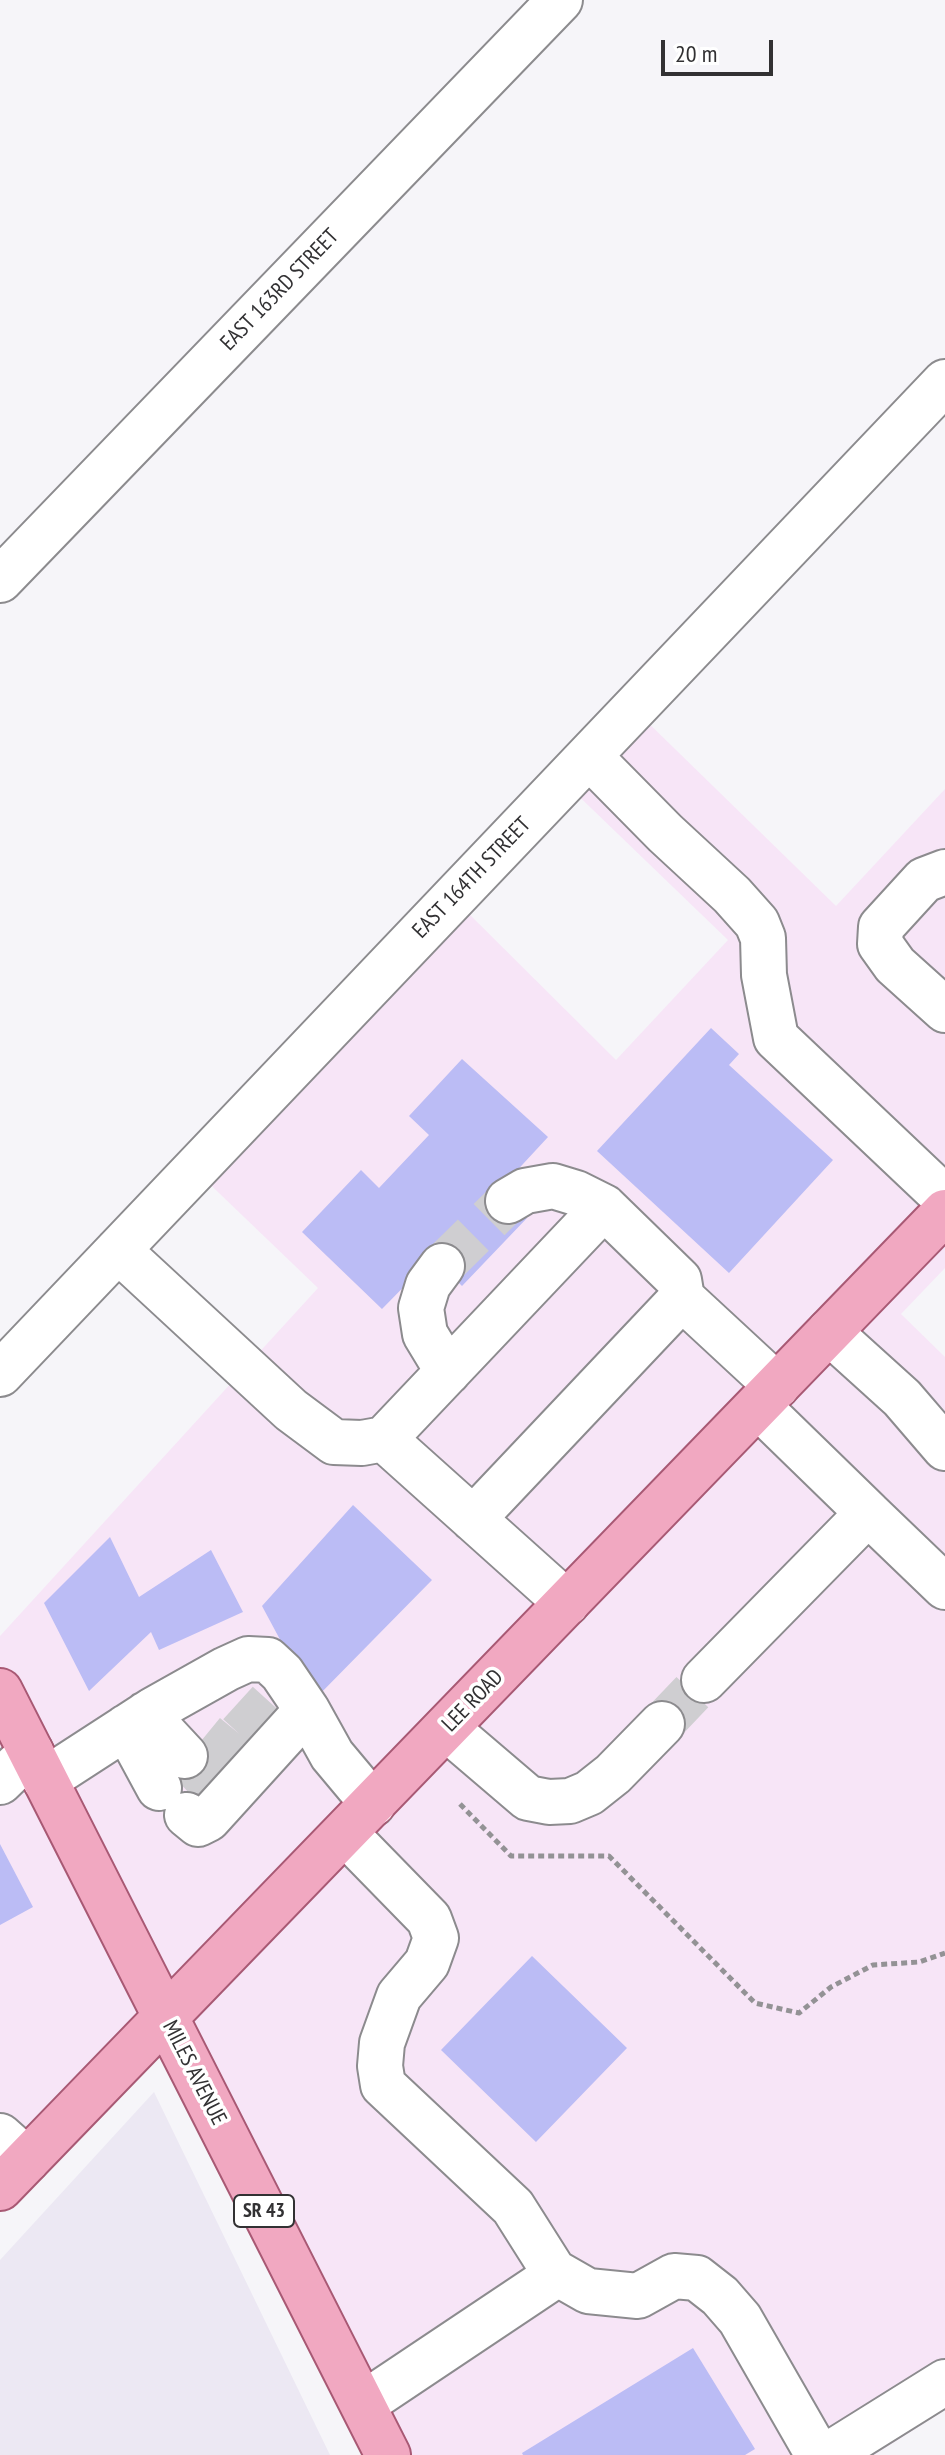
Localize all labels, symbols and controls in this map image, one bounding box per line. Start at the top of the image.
scale bar [665,24,777,74]
text: 20 m [675,38,717,69]
street label: EAST 163RD STREET [215,224,345,356]
street label: EAST 164TH STREET [408,812,536,944]
street label: LEE ROAD [437,1664,509,1738]
street label: MILES AVENUE [156,2016,232,2130]
road number: SR 43 [234,2195,294,2227]

